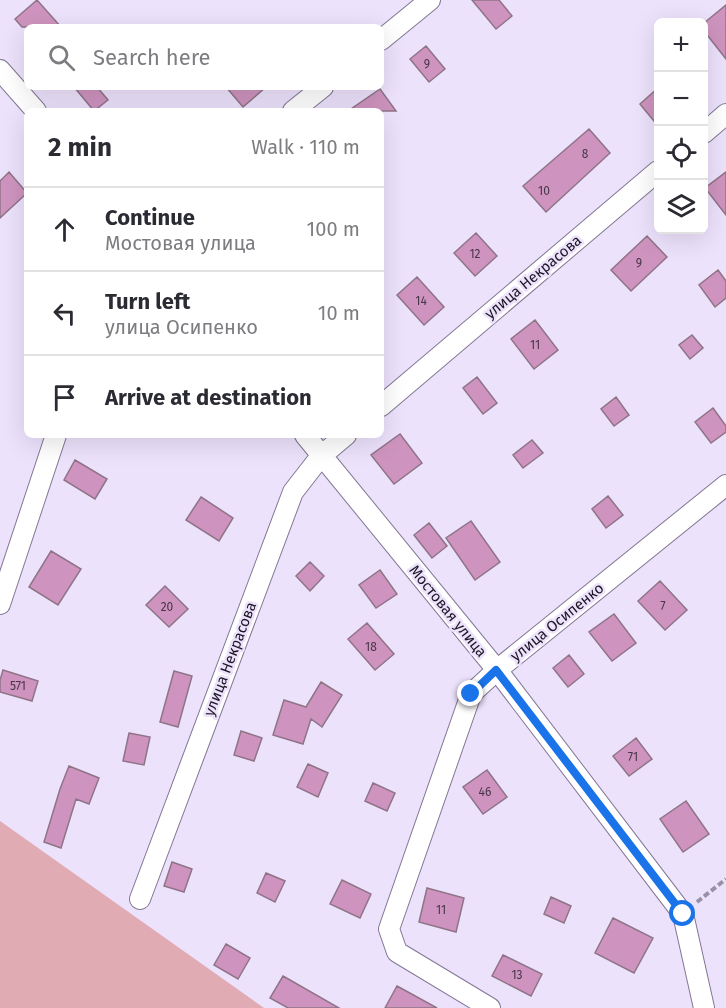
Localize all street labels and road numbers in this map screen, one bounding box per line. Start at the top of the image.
street label: улица Некрасова [481,231,585,323]
street label: Мостовая улица [405,561,491,661]
street label: улица Осипенко [507,579,607,665]
street label: улица Некрасова [200,599,260,719]

